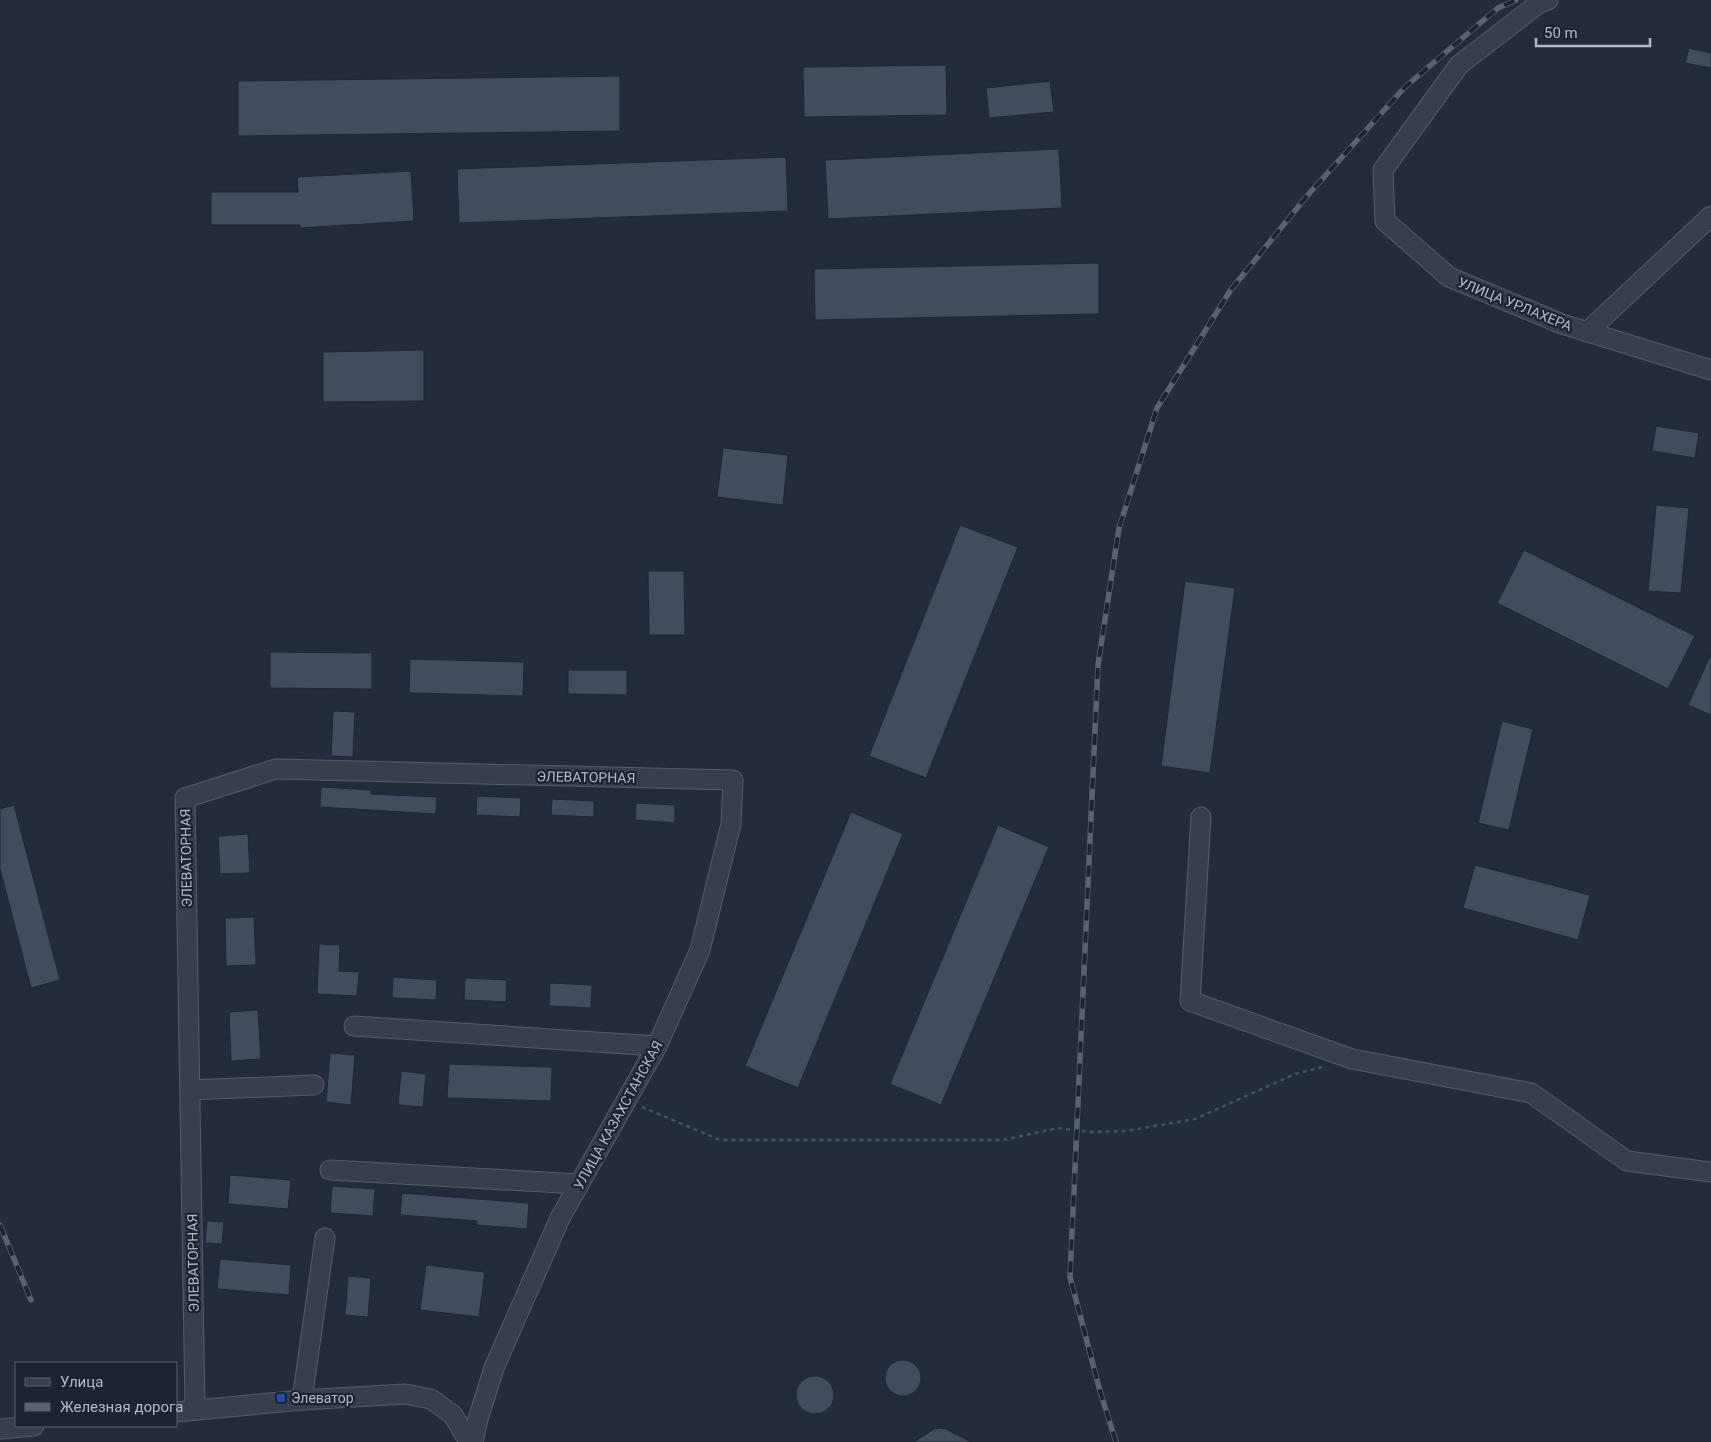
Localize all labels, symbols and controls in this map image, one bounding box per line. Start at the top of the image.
scale bar [1536,15,1650,47]
text: 50 m [1544,24,1578,42]
street label: УЛИЦА УРЛАХЕРА [1456,274,1574,334]
street label: ЭЛЕВАТОРНАЯ [536,768,636,786]
street label: ЭЛЕВАТОРНАЯ [177,808,195,908]
street label: УЛИЦА КАЗАХСТАНСКАЯ [570,1038,666,1192]
street label: ЭЛЕВАТОРНАЯ [184,1213,202,1313]
legend [15,1362,178,1427]
text: Улица [60,1373,103,1391]
place label: Элеватор [291,1390,354,1406]
marker: Элеватор [275,1392,287,1404]
text: Железная дорога [60,1398,183,1416]

